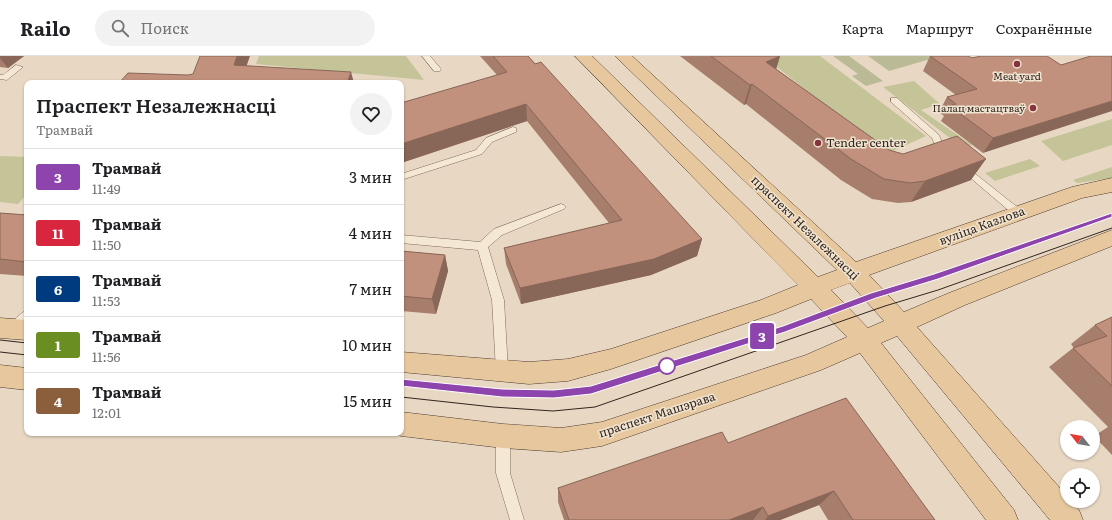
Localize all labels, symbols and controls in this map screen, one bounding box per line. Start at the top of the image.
search box [95,10,375,46]
text: Railo [20,14,71,42]
text: Поиск [141,16,189,39]
icon: search [109,17,131,39]
text: Карта [842,18,884,38]
text: Маршрут [906,18,974,38]
text: Сохранённые [996,18,1092,38]
marker: Meat yard [1012,59,1022,69]
place label: Meat yard [993,68,1041,83]
text: Праспект Незалежнасці [36,91,276,119]
button: heart [350,93,392,135]
place label: Палац мастацтваў [933,100,1025,115]
marker: Палац мастацтваў [1028,103,1038,113]
text: Трамвай [36,120,93,139]
place label: Tender center [826,133,906,151]
marker: Tender center [813,138,823,148]
text: Трамвай [92,156,161,179]
text: 3 мин [349,165,392,188]
text: 3 [54,167,62,187]
street label: праспект Незалежнасці [748,171,864,284]
text: 11:49 [92,179,121,198]
street label: вуліца Казлова [936,201,1028,249]
text: Трамвай [92,212,161,235]
text: 4 мин [349,221,392,244]
text: 11 [52,223,64,243]
text: 11:50 [92,235,121,254]
text: Трамвай [92,268,161,291]
text: 7 мин [349,277,392,300]
text: 6 [54,279,62,299]
text: 11:53 [92,291,121,310]
line badge: 3 [749,323,775,349]
text: Трамвай [92,324,161,347]
text: 3 [758,326,766,346]
text: 10 мин [342,333,392,356]
text: 1 [55,335,61,355]
text: 11:56 [92,347,121,366]
unlabelled marker [658,357,676,375]
text: Трамвай [92,380,161,403]
street label: праспект Машэрава [596,386,718,441]
text: 15 мин [343,389,392,412]
text: 4 [54,391,62,411]
text: 12:01 [92,403,121,422]
north arrow [1060,420,1100,460]
map controls [1060,420,1100,508]
button: locate [1060,468,1100,508]

